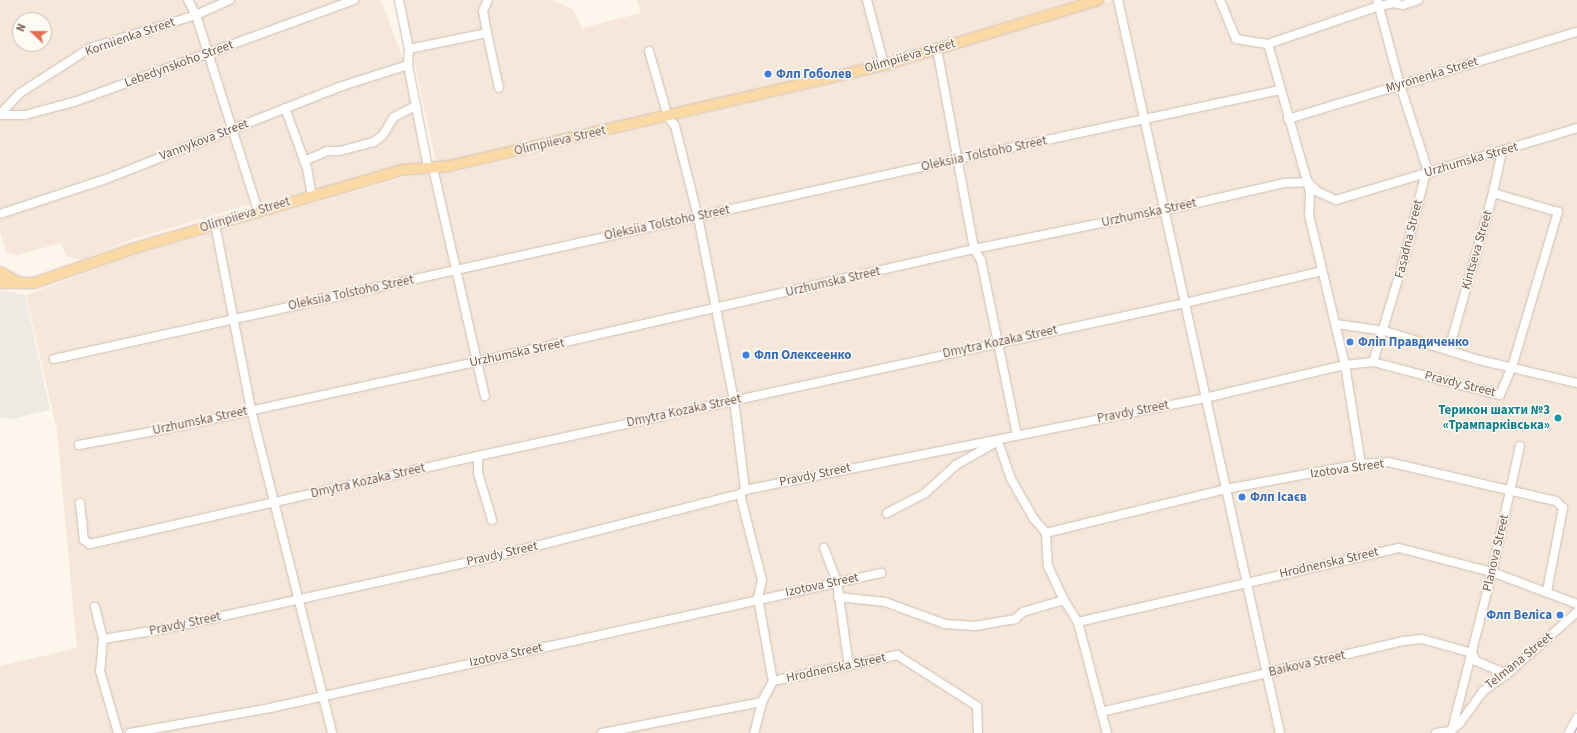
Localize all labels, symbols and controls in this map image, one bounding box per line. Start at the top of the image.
north arrow [12,12,52,52]
street label: Korniienka Street [83,14,177,60]
text: N [13,21,30,34]
street label: Olimpiieva Street [863,36,957,76]
street label: Lebedynskoho Street [122,37,236,91]
street label: Myronenka Street [1384,54,1480,96]
place label: Флп Гоболев [776,66,852,82]
marker: Флп Гоболев [763,69,773,79]
street label: Vannykova Street [157,116,251,164]
street label: Olimpiieva Street [513,123,607,159]
street label: Oleksiia Tolstoho Street [920,133,1048,175]
street label: Urzhumska Street [1422,139,1520,181]
street label: Olimpiieva Street [198,194,292,236]
street label: Urzhumska Street [1100,195,1198,231]
street label: Fasadna Street [1392,198,1426,280]
street label: Oleksiia Tolstoho Street [603,202,731,244]
street label: Kintseva Street [1458,209,1496,291]
street label: Urzhumska Street [784,264,882,300]
street label: Oleksiia Tolstoho Street [287,272,415,314]
street label: Dmytra Kozaka Street [941,322,1059,362]
place label: Фліп Правдиченко [1358,334,1469,350]
street label: Urzhumska Street [468,335,566,371]
marker: Фліп Правдиченко [1345,337,1355,347]
place label: Флп Олексеенко [754,347,852,363]
marker: Флп Олексеенко [741,350,751,360]
street label: Pravdy Street [1423,368,1497,400]
street label: Dmytra Kozaka Street [625,391,743,431]
street label: Pravdy Street [1096,397,1170,427]
street label: Urzhumska Street [151,403,249,439]
place label: Терикон шахти №3 «Трампарківська» [1438,403,1550,434]
marker: Терикон шахти №3 «Трампарківська» [1553,413,1563,423]
street label: Izotova Street [1309,456,1385,482]
street label: Dmytra Kozaka Street [309,460,427,502]
street label: Pravdy Street [778,460,852,490]
place label: Флп Ісаєв [1250,489,1307,505]
marker: Флп Ісаєв [1237,492,1247,502]
street label: Planova Street [1480,513,1512,593]
street label: Pravdy Street [465,538,539,570]
street label: Hrodnenska Street [1278,544,1380,582]
street label: Izotova Street [784,570,860,600]
place label: Флп Веліса [1486,607,1552,623]
street label: Pravdy Street [148,609,222,639]
marker: Флп Веліса [1555,610,1565,620]
street label: Telmana Street [1482,629,1556,693]
street label: Izotova Street [468,640,544,670]
street label: Baikova Street [1267,648,1347,680]
street label: Hrodnenska Street [785,650,887,686]

